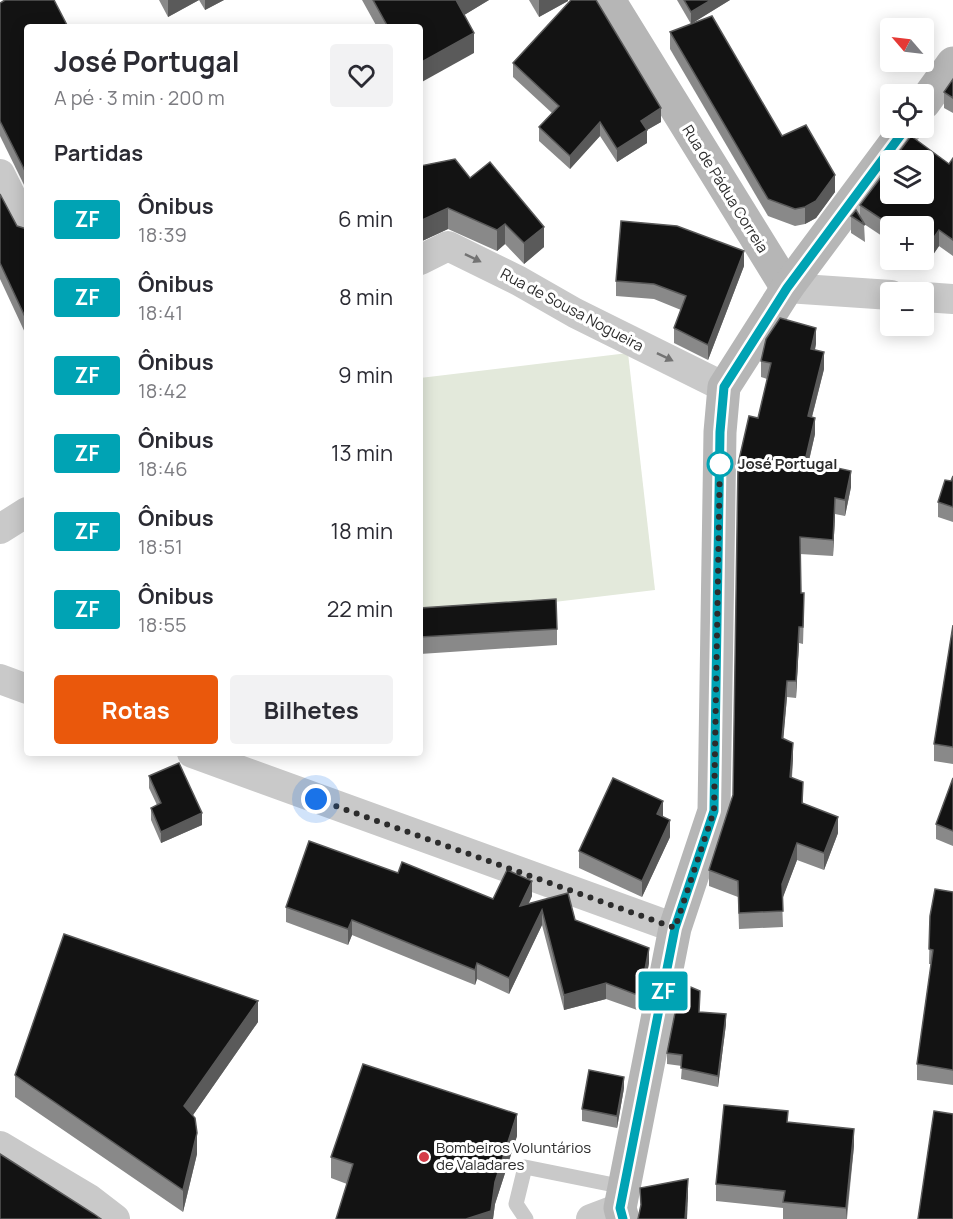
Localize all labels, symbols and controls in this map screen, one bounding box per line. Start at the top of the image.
north arrow [880,18,934,72]
map controls [880,18,934,336]
text: José Portugal [54,42,240,80]
button: heart [330,44,393,107]
text: A pé · 3 min · 200 m [54,84,225,111]
button: locate [880,84,934,138]
street label: Rua de Pádua Correia [677,121,773,257]
text: Partidas [54,138,143,168]
button: layers [880,150,934,204]
text: Ônibus [138,191,214,221]
text: 6 min [338,204,393,234]
text: ZF [75,205,99,233]
button: + [880,216,934,270]
text: 18:39 [138,221,187,248]
one-way arrow [464,253,481,263]
street label: Rua de Sousa Nogueira [497,263,647,356]
text: Ônibus [138,269,214,299]
text: 8 min [339,282,393,312]
button: − [880,282,934,336]
text: ZF [75,283,99,311]
text: 18:41 [138,299,183,326]
text: Ônibus [138,347,214,377]
one-way arrow [656,353,673,362]
text: 9 min [338,360,393,390]
text: ZF [75,361,99,389]
text: 18:42 [138,377,187,404]
text: Ônibus [138,425,214,455]
text: 13 min [331,438,393,468]
text: ZF [75,439,99,467]
marker: José Portugal [707,451,733,477]
place label: José Portugal [738,453,837,474]
text: 18:46 [138,455,188,482]
text: Ônibus [138,503,214,533]
text: 18 min [330,516,393,546]
text: ZF [75,517,99,545]
text: 18:51 [138,533,183,560]
text: Ônibus [138,581,214,611]
text: 22 min [327,594,393,624]
text: ZF [75,595,99,623]
text: 18:55 [138,611,187,638]
button: Rotas [54,675,218,744]
button: Bilhetes [230,675,393,744]
your location [301,784,331,814]
line badge: ZF [636,972,690,1010]
text: ZF [651,977,675,1005]
place label: Bombeiros Voluntários de Valadares [436,1137,591,1175]
marker: Bombeiros Voluntários de Valadares [417,1150,431,1164]

